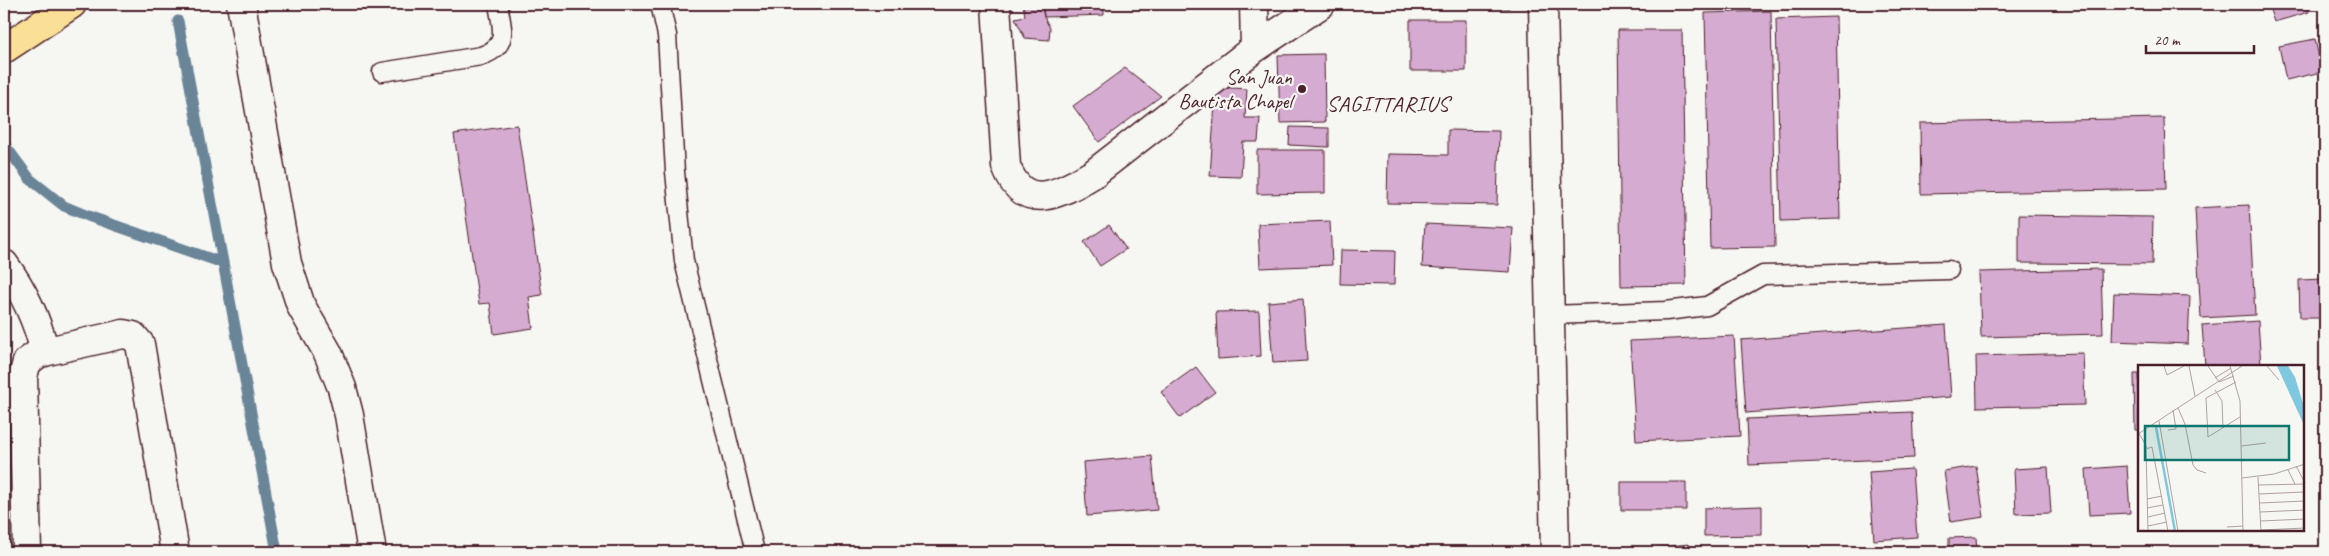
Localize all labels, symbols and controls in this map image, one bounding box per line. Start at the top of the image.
scale bar [2146,22,2254,54]
text: 20 m [2154,31,2181,50]
place label: San Juan Bautista Chapel [1178,64,1295,114]
marker: San Juan Bautista Chapel [1296,83,1308,95]
district label: SAGITTARIUS [1326,90,1453,118]
inset map [2138,365,2304,531]

